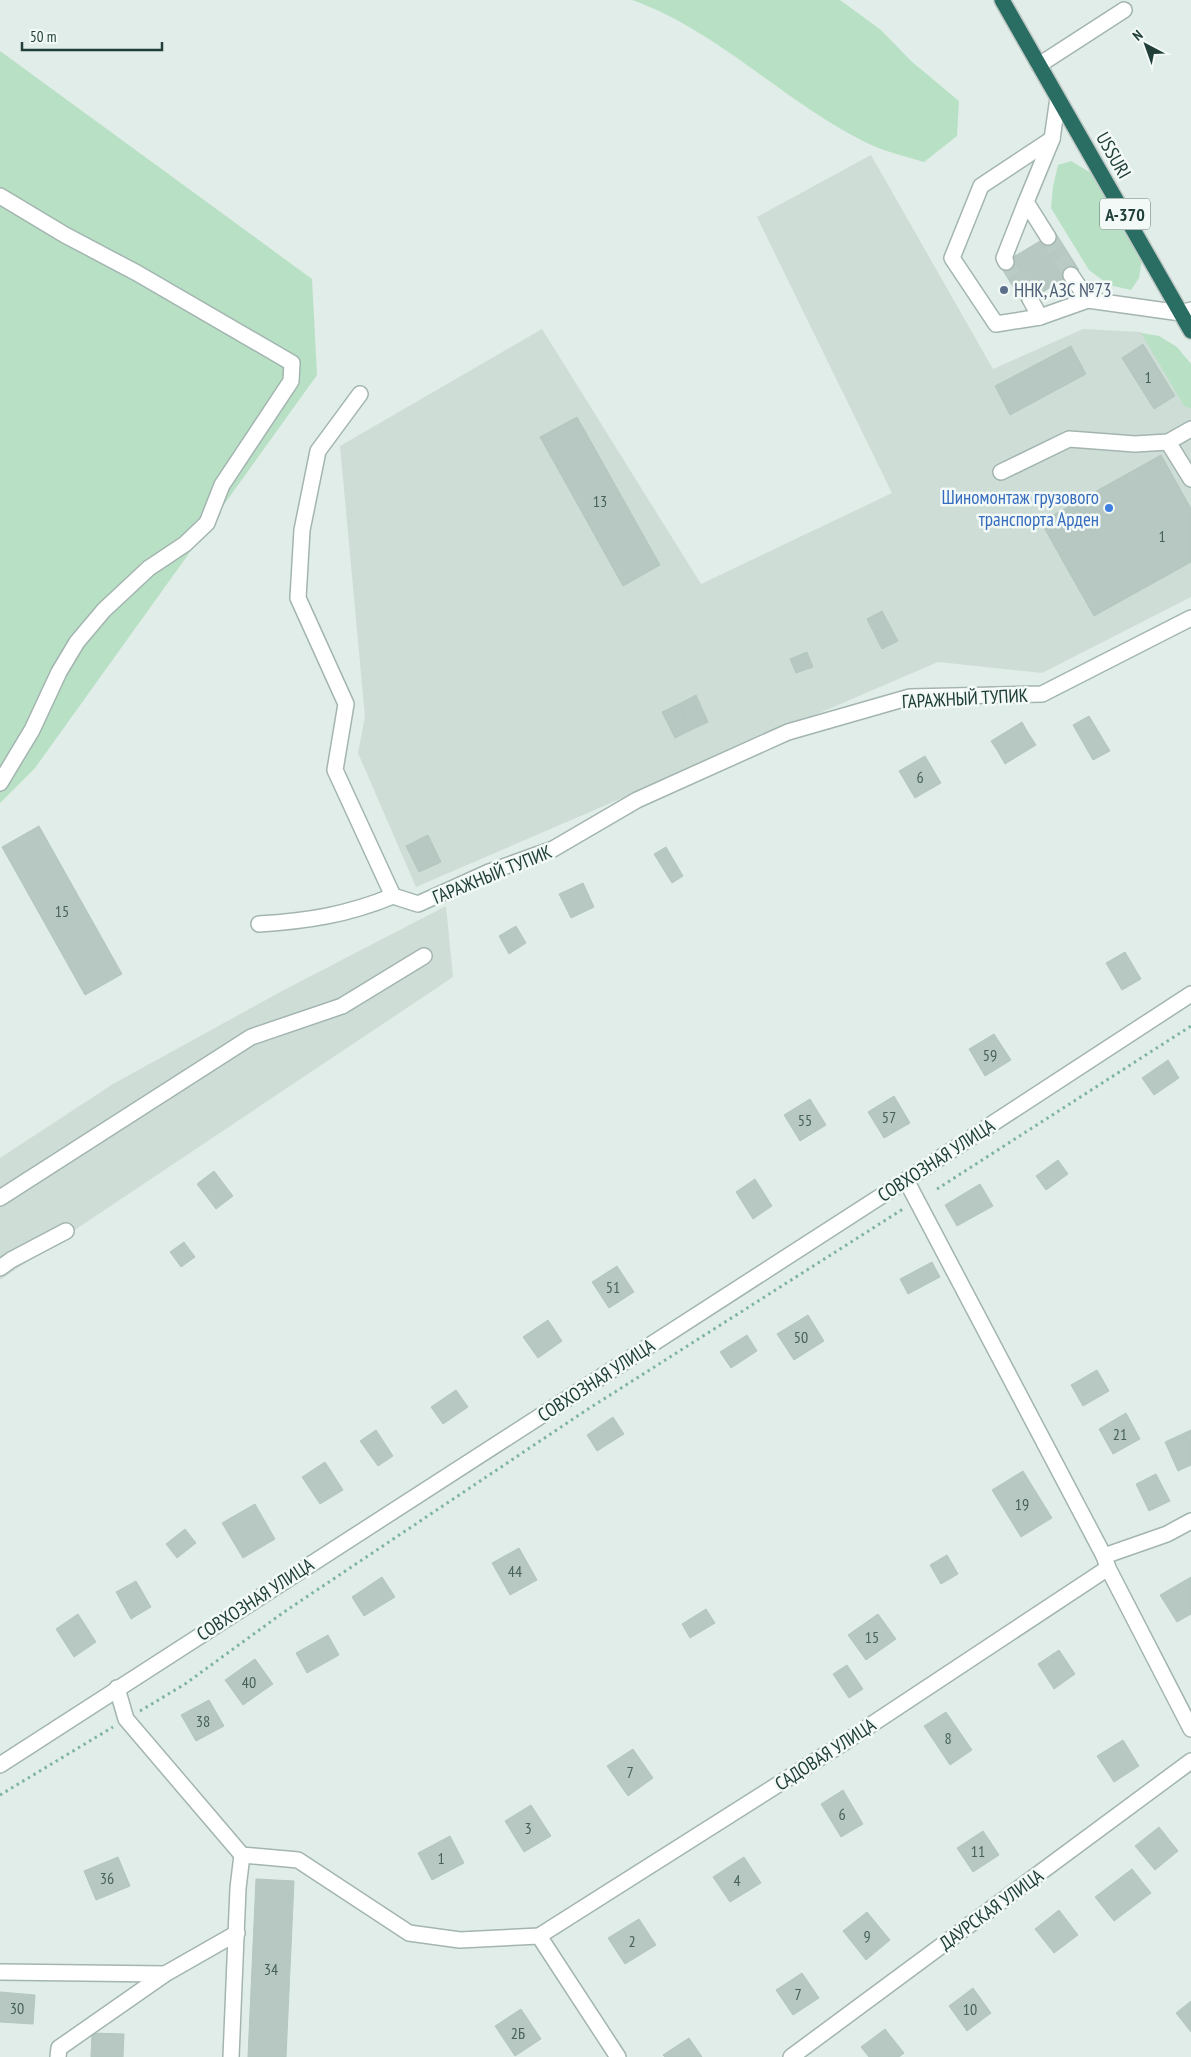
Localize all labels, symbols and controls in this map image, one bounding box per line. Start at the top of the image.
scale bar [22,20,162,52]
north arrow [1121,20,1171,70]
text: N [1129,26,1146,44]
text: 50 m [30,27,56,46]
street label: USSURI [1091,128,1137,182]
road number: А-370 [1100,198,1150,230]
place label: ННК, АЗС №73 [1014,278,1112,302]
marker: ННК, АЗС №73 [998,284,1010,296]
house number: 1 [1144,367,1152,387]
place label: Шиномонтаж грузового транспорта Арден [941,485,1099,531]
house number: 13 [593,491,607,511]
marker: Шиномонтаж грузового транспорта Арден [1103,502,1115,514]
house number: 1 [1158,526,1166,546]
street label: ГАРАЖНЫЙ ТУПИК [901,683,1029,713]
house number: 6 [916,767,924,787]
street label: ГАРАЖНЫЙ ТУПИК [429,839,555,909]
house number: 15 [55,901,69,921]
house number: 59 [983,1045,997,1065]
house number: 57 [882,1107,896,1127]
house number: 55 [798,1110,812,1130]
street label: СОВХОЗНАЯ УЛИЦА [873,1113,999,1207]
house number: 51 [606,1277,620,1297]
house number: 50 [794,1327,808,1347]
street label: СОВХОЗНАЯ УЛИЦА [533,1333,659,1427]
house number: 21 [1113,1424,1127,1444]
house number: 19 [1015,1494,1029,1514]
street label: СОВХОЗНАЯ УЛИЦА [192,1552,318,1646]
house number: 44 [508,1561,522,1581]
house number: 15 [865,1627,879,1647]
house number: 40 [242,1672,256,1692]
house number: 38 [196,1711,210,1731]
street label: САДОВАЯ УЛИЦА [770,1712,880,1796]
house number: 8 [944,1728,952,1748]
house number: 7 [626,1762,634,1782]
house number: 6 [838,1804,846,1824]
house number: 3 [524,1818,532,1838]
house number: 11 [971,1841,985,1861]
house number: 1 [437,1848,445,1868]
street label: ДАУРСКАЯ УЛИЦА [934,1863,1048,1955]
house number: 36 [100,1868,114,1888]
house number: 4 [733,1870,741,1890]
house number: 9 [863,1926,871,1946]
house number: 2 [628,1931,636,1951]
house number: 34 [264,1959,278,1979]
house number: 7 [794,1984,802,2004]
house number: 30 [10,1998,24,2018]
house number: 10 [963,1999,977,2019]
house number: 2Б [511,2023,525,2043]

